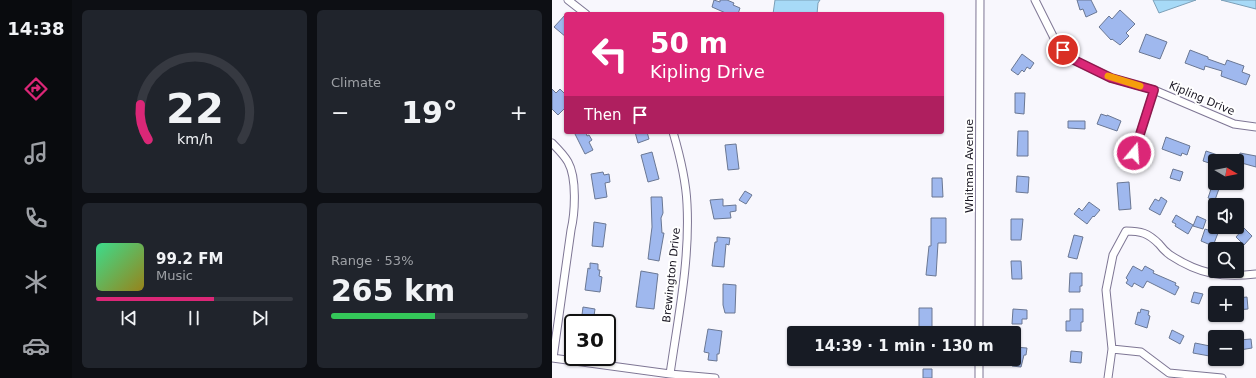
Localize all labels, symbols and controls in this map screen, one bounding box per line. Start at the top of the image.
text: 14:38 [7,18,65,39]
text: 50 m [650,27,728,60]
icon: left [584,28,636,80]
pin [1046,33,1080,67]
icon: arrive [1052,39,1074,61]
text: Kipling Drive [650,61,765,82]
icon: directions [22,75,50,103]
text: Climate [331,75,381,90]
street label: Kipling Drive [1167,79,1237,118]
text: 22 [166,83,223,132]
text: 19° [401,95,458,130]
text: − [331,100,349,125]
text: + [510,100,528,125]
icon: arrive [629,104,651,126]
text: Then [584,106,621,124]
street label: Whitman Avenue [963,119,976,213]
text: km/h [176,130,213,146]
position arrow [1113,132,1155,174]
icon: music [22,139,50,167]
north arrow [1208,154,1244,190]
map controls [1208,154,1244,366]
button: sound [1208,198,1244,234]
icon: phone [22,204,50,232]
street label: Brewington Drive [660,227,683,323]
button: search [1208,242,1244,278]
text: 99.2 FM [156,250,223,268]
text: Range · 53% [331,253,414,268]
icon: climate [22,268,50,296]
text: Music [156,268,193,283]
text: 265 km [331,273,455,308]
button: + [1208,286,1244,322]
icon: previous [118,307,140,329]
icon: pause [183,307,205,329]
icon: next [249,307,271,329]
speed limit sign: 30 [564,314,616,366]
button: − [1208,330,1244,366]
icon: car [22,332,50,360]
text: 14:39 · 1 min · 130 m [814,337,994,355]

